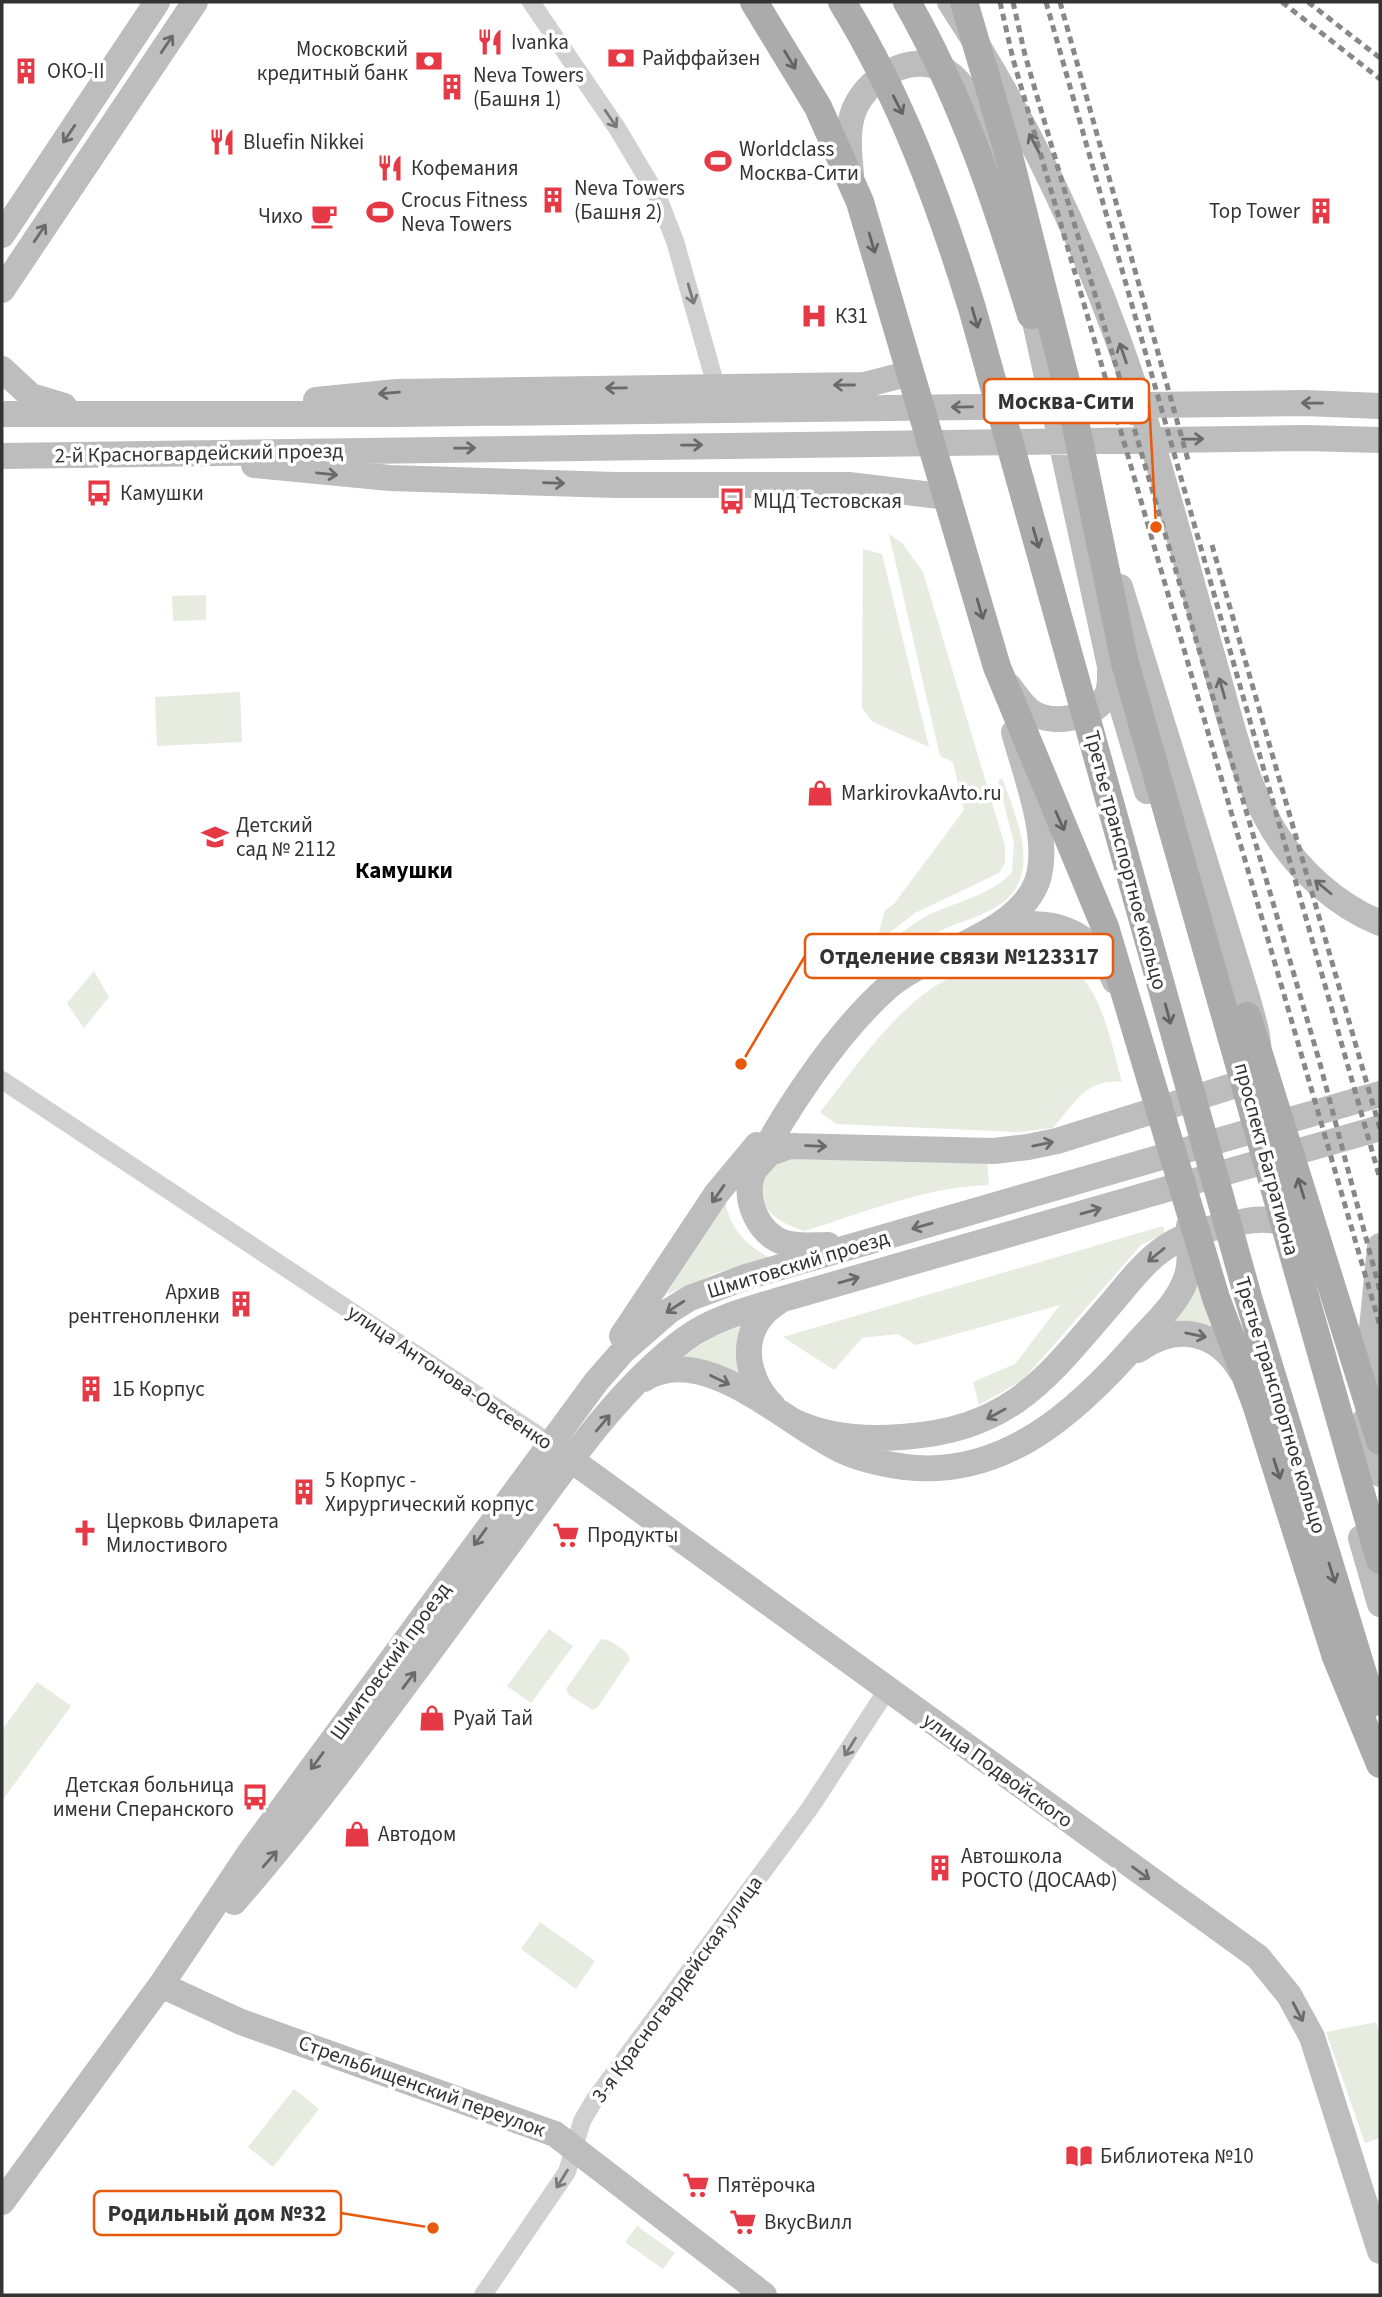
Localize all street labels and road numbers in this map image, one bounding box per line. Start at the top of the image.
street label: 2-й Красногвардейский проезд [54,435,344,471]
street label: Третье транспортное кольцо [1077,727,1175,993]
street label: проспект Багратиона [1227,1059,1307,1259]
street label: Шмитовский проезд [703,1222,893,1306]
street label: Третье транспортное кольцо [1228,1273,1334,1537]
street label: улица Антонова-Овсеенко [341,1297,559,1457]
street label: Шмитовский проезд [322,1576,458,1746]
street label: улица Подвойского [917,1705,1079,1835]
street label: 3-я Красногвардейская улица [584,1869,770,2109]
street label: Стрельбищенский переулок [294,2027,550,2145]

